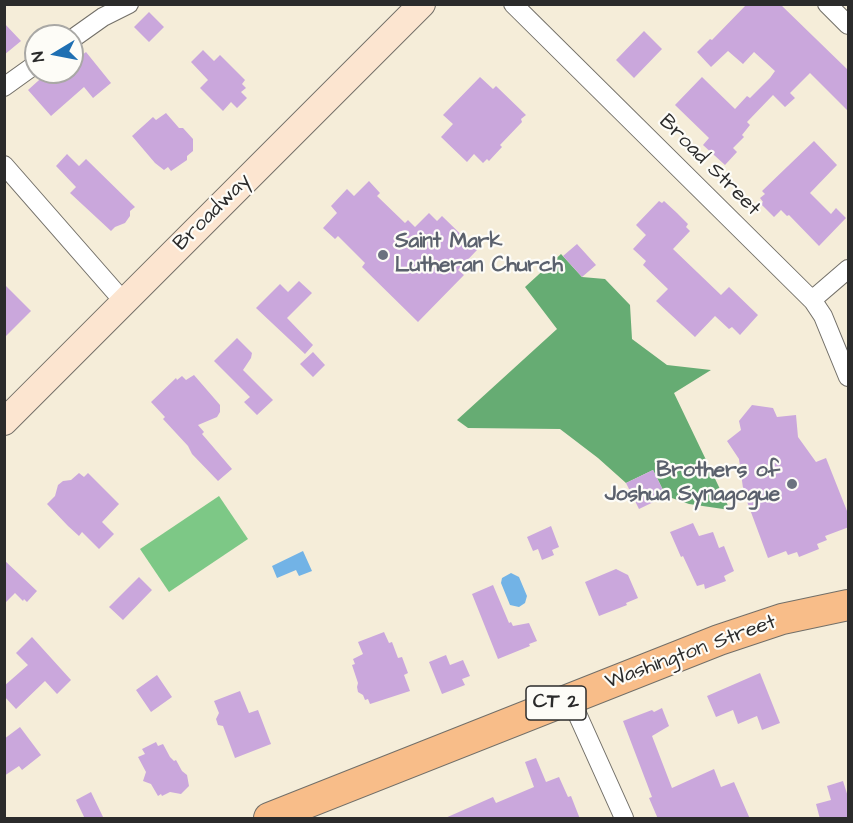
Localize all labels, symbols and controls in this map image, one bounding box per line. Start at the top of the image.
north arrow [24,24,84,84]
text: N [27,50,50,64]
street label: Broad Street [653,110,765,222]
street label: Broadway [169,169,257,257]
place label: Saint Mark Lutheran Church [395,230,563,280]
marker: Saint Mark Lutheran Church [376,248,390,262]
place label: Brothers of Joshua Synagogue [605,459,780,509]
marker: Brothers of Joshua Synagogue [785,477,799,491]
street label: Washington Street [602,610,780,696]
road number: CT 2 [526,686,586,720]

